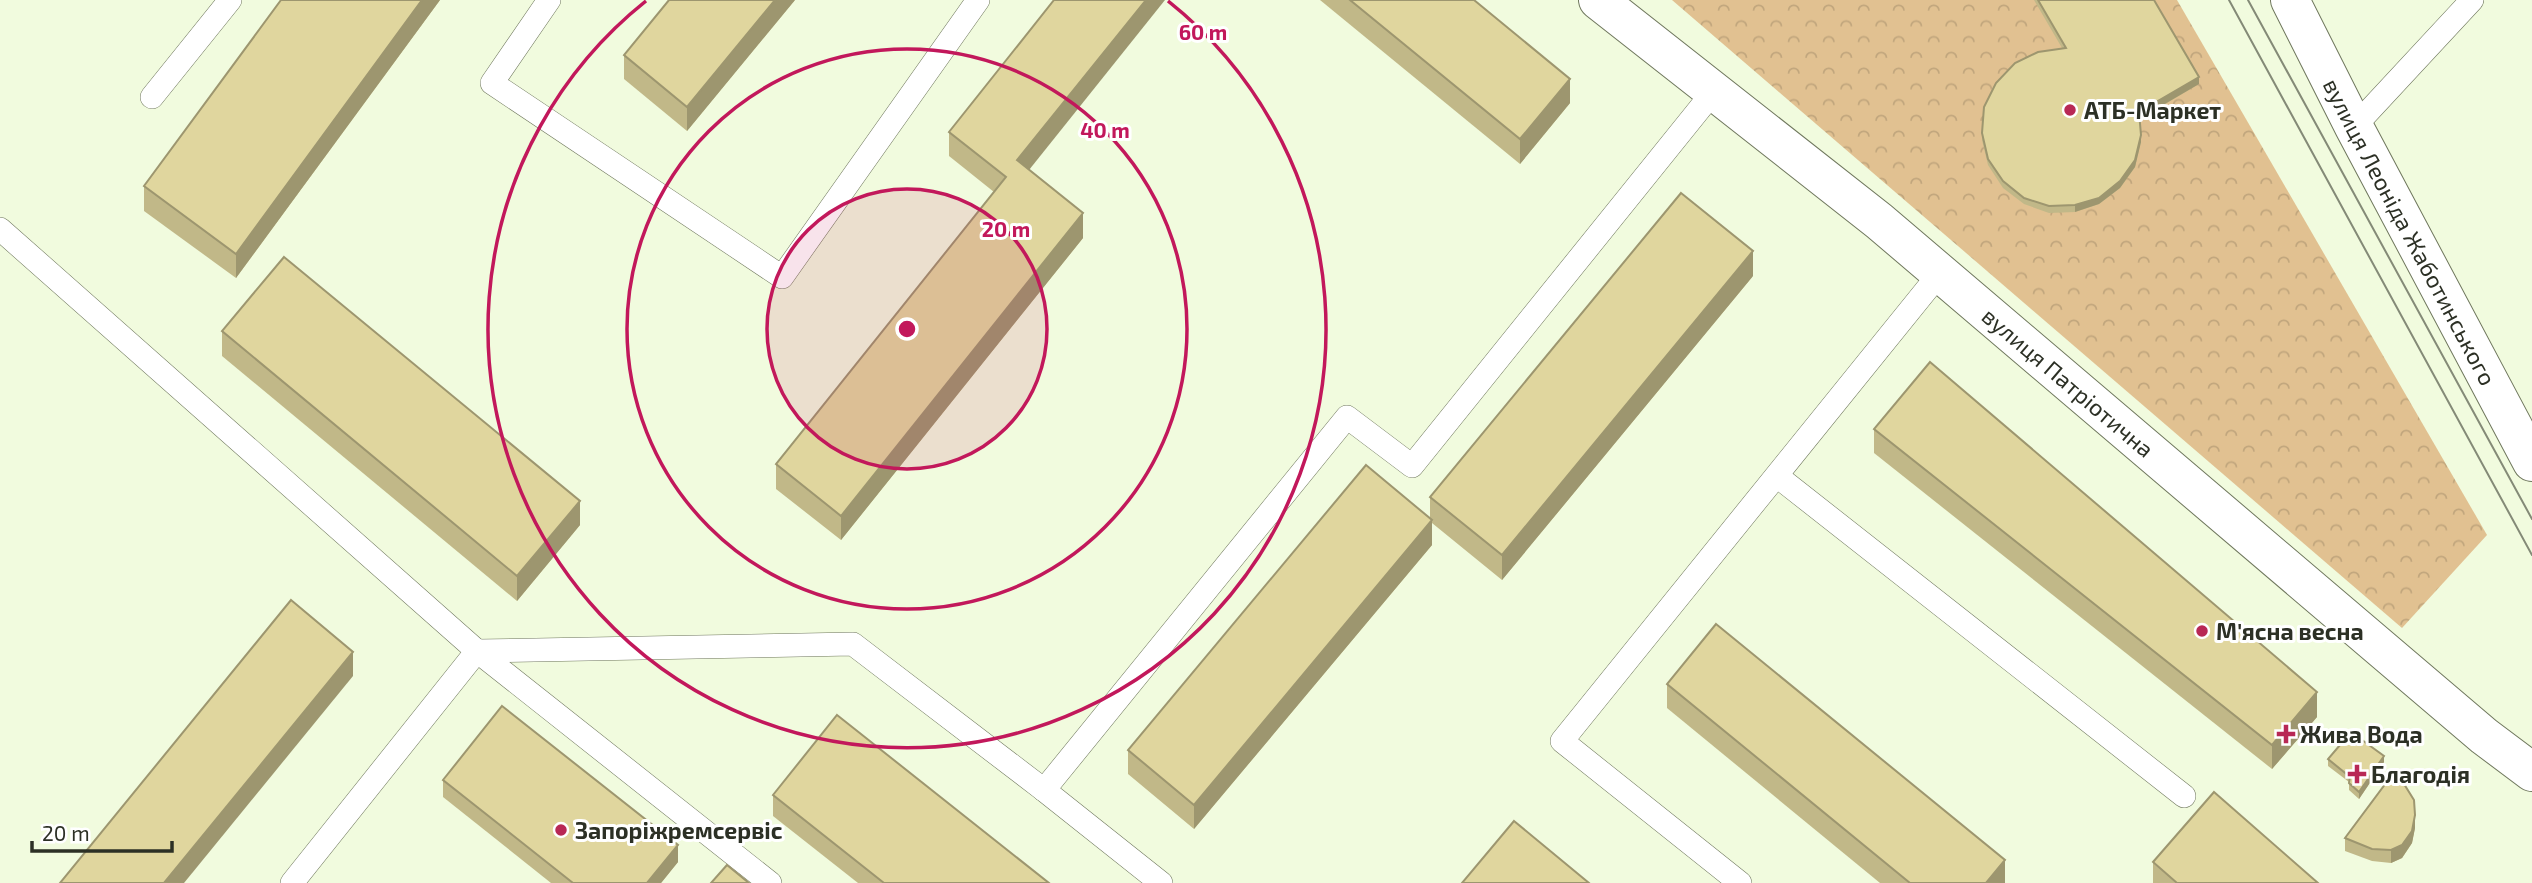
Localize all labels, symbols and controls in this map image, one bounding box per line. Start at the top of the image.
text: 60 m [1179,19,1227,44]
street label: вулиця Леоніда Жаботинського [2318,74,2503,390]
place label: АТБ-Маркет [2084,96,2221,124]
marker: АТБ-Маркет [2062,102,2078,118]
text: 40 m [1080,117,1130,142]
text: 20 m [982,216,1030,241]
street label: вулиця Патріотична [1977,301,2160,463]
centre of rings [895,317,919,341]
place label: М'ясна весна [2216,617,2364,645]
marker: М'ясна весна [2194,623,2210,639]
place label: Жива Вода [2300,720,2423,748]
marker: Жива Вода [2278,726,2294,742]
place label: Благодія [2371,760,2470,788]
marker: Благодія [2349,766,2365,782]
scale bar [32,810,172,854]
place label: Запоріжремсервіс [575,816,783,844]
text: 20 m [42,820,90,845]
marker: Запоріжремсервіс [553,822,569,838]

